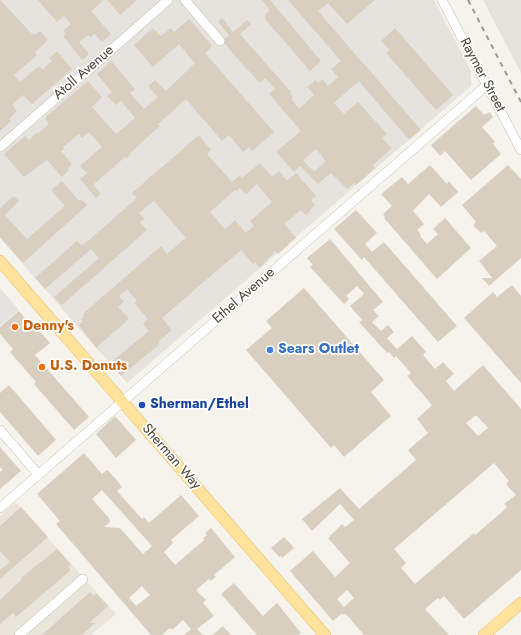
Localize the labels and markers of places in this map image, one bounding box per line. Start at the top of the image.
place label: Denny's [23,319,74,335]
marker: Denny's [10,322,20,332]
place label: Sears Outlet [278,342,359,358]
marker: Sears Outlet [265,345,275,355]
place label: U.S. Donuts [50,359,127,375]
marker: U.S. Donuts [37,362,47,372]
place label: Sherman/Ethel [150,397,249,413]
marker: Sherman/Ethel [137,400,147,410]

